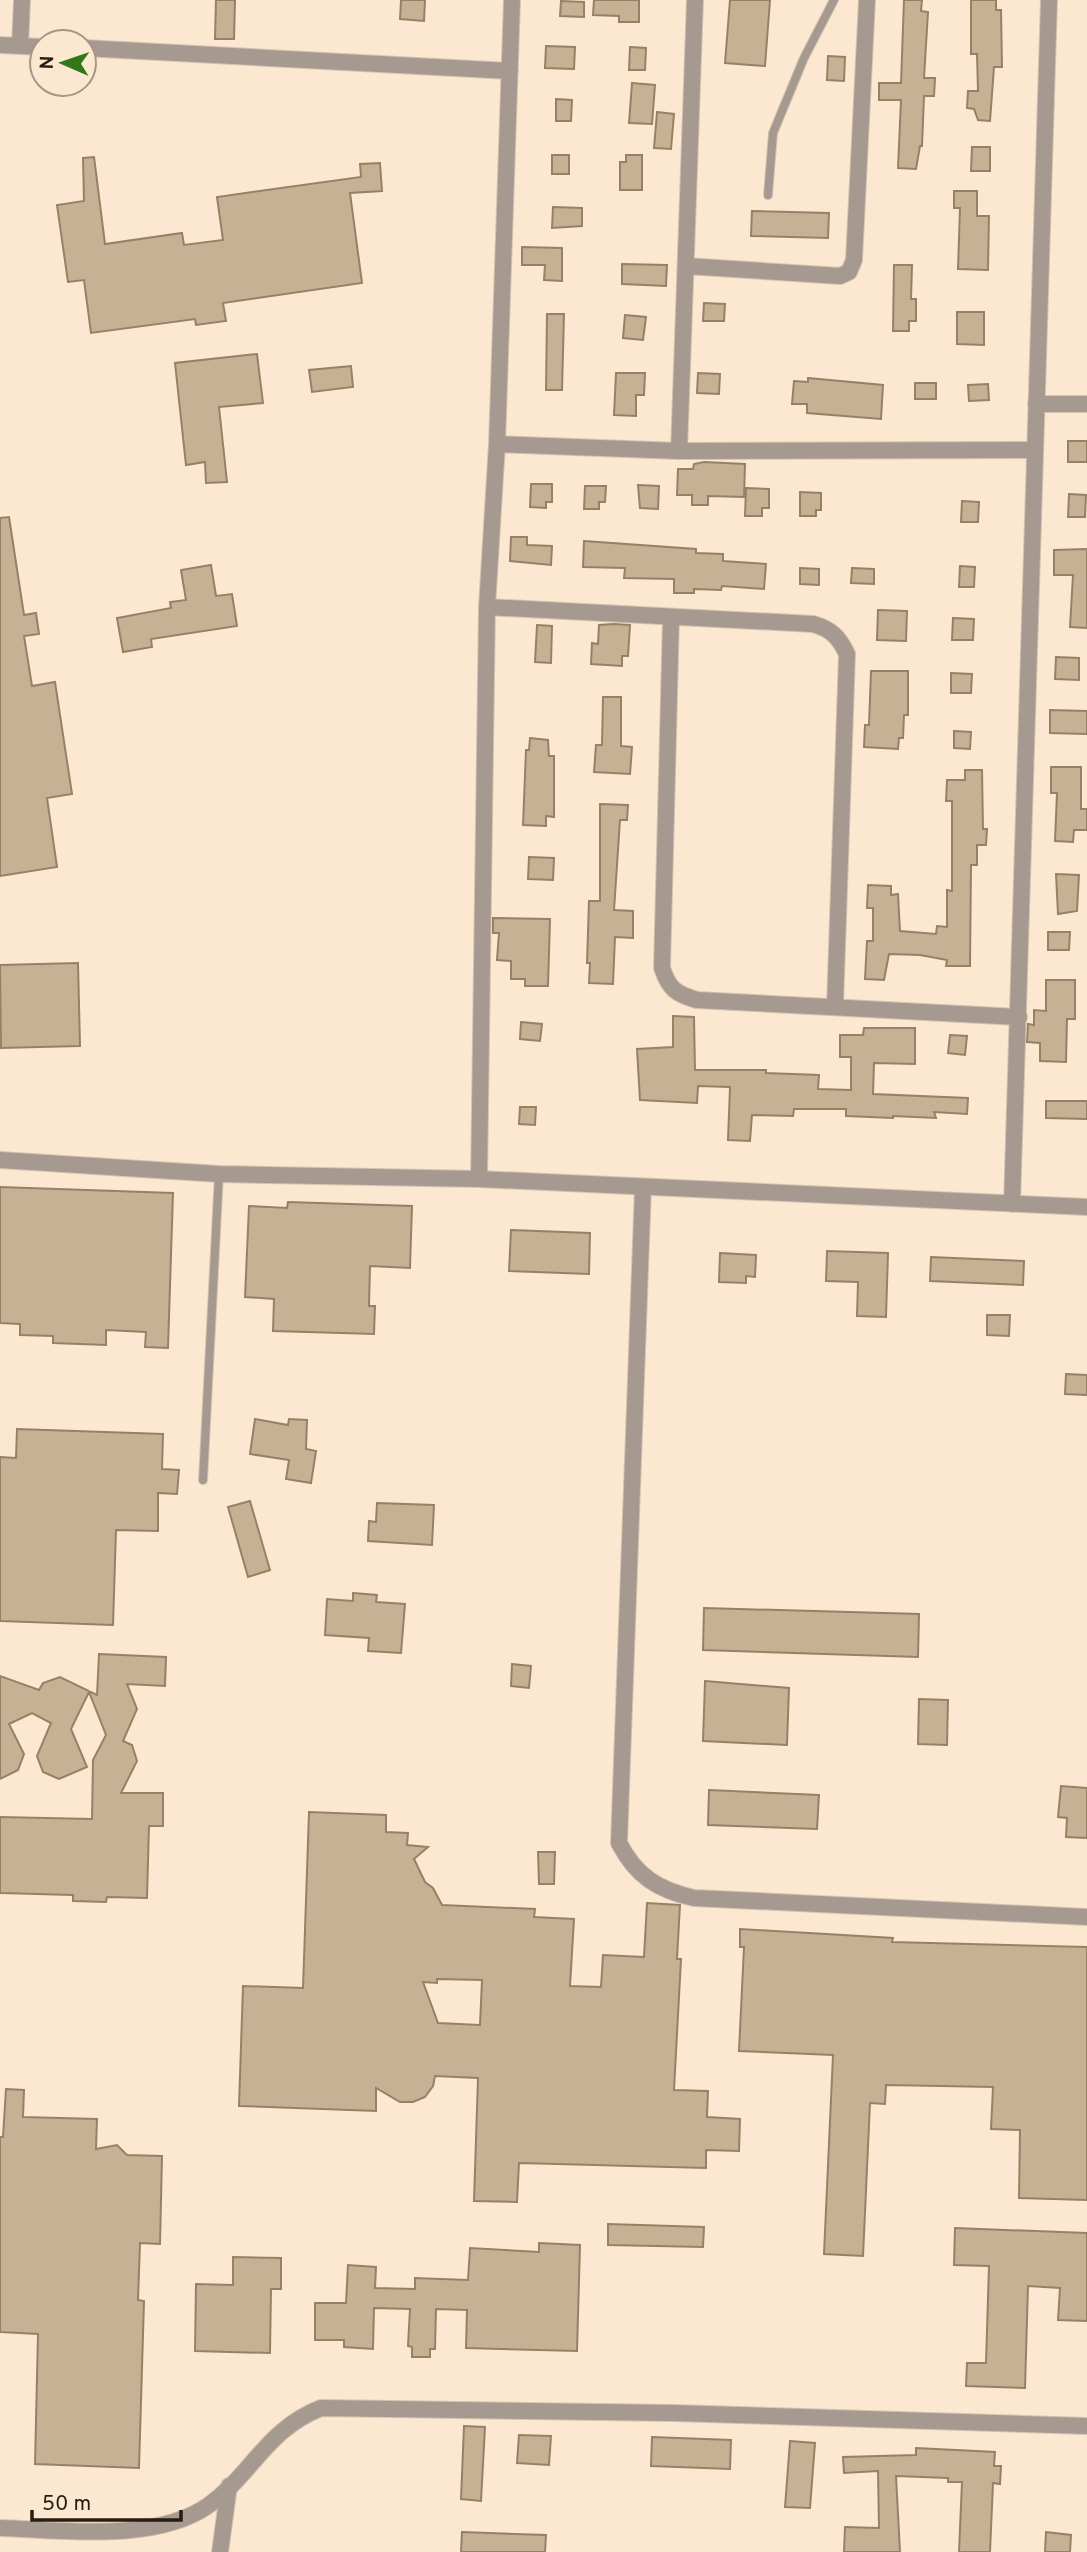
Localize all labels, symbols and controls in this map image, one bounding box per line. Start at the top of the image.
north arrow [28,28,98,98]
text: N [36,55,60,70]
scale bar [32,2478,180,2522]
text: 50 m [42,2491,91,2518]

